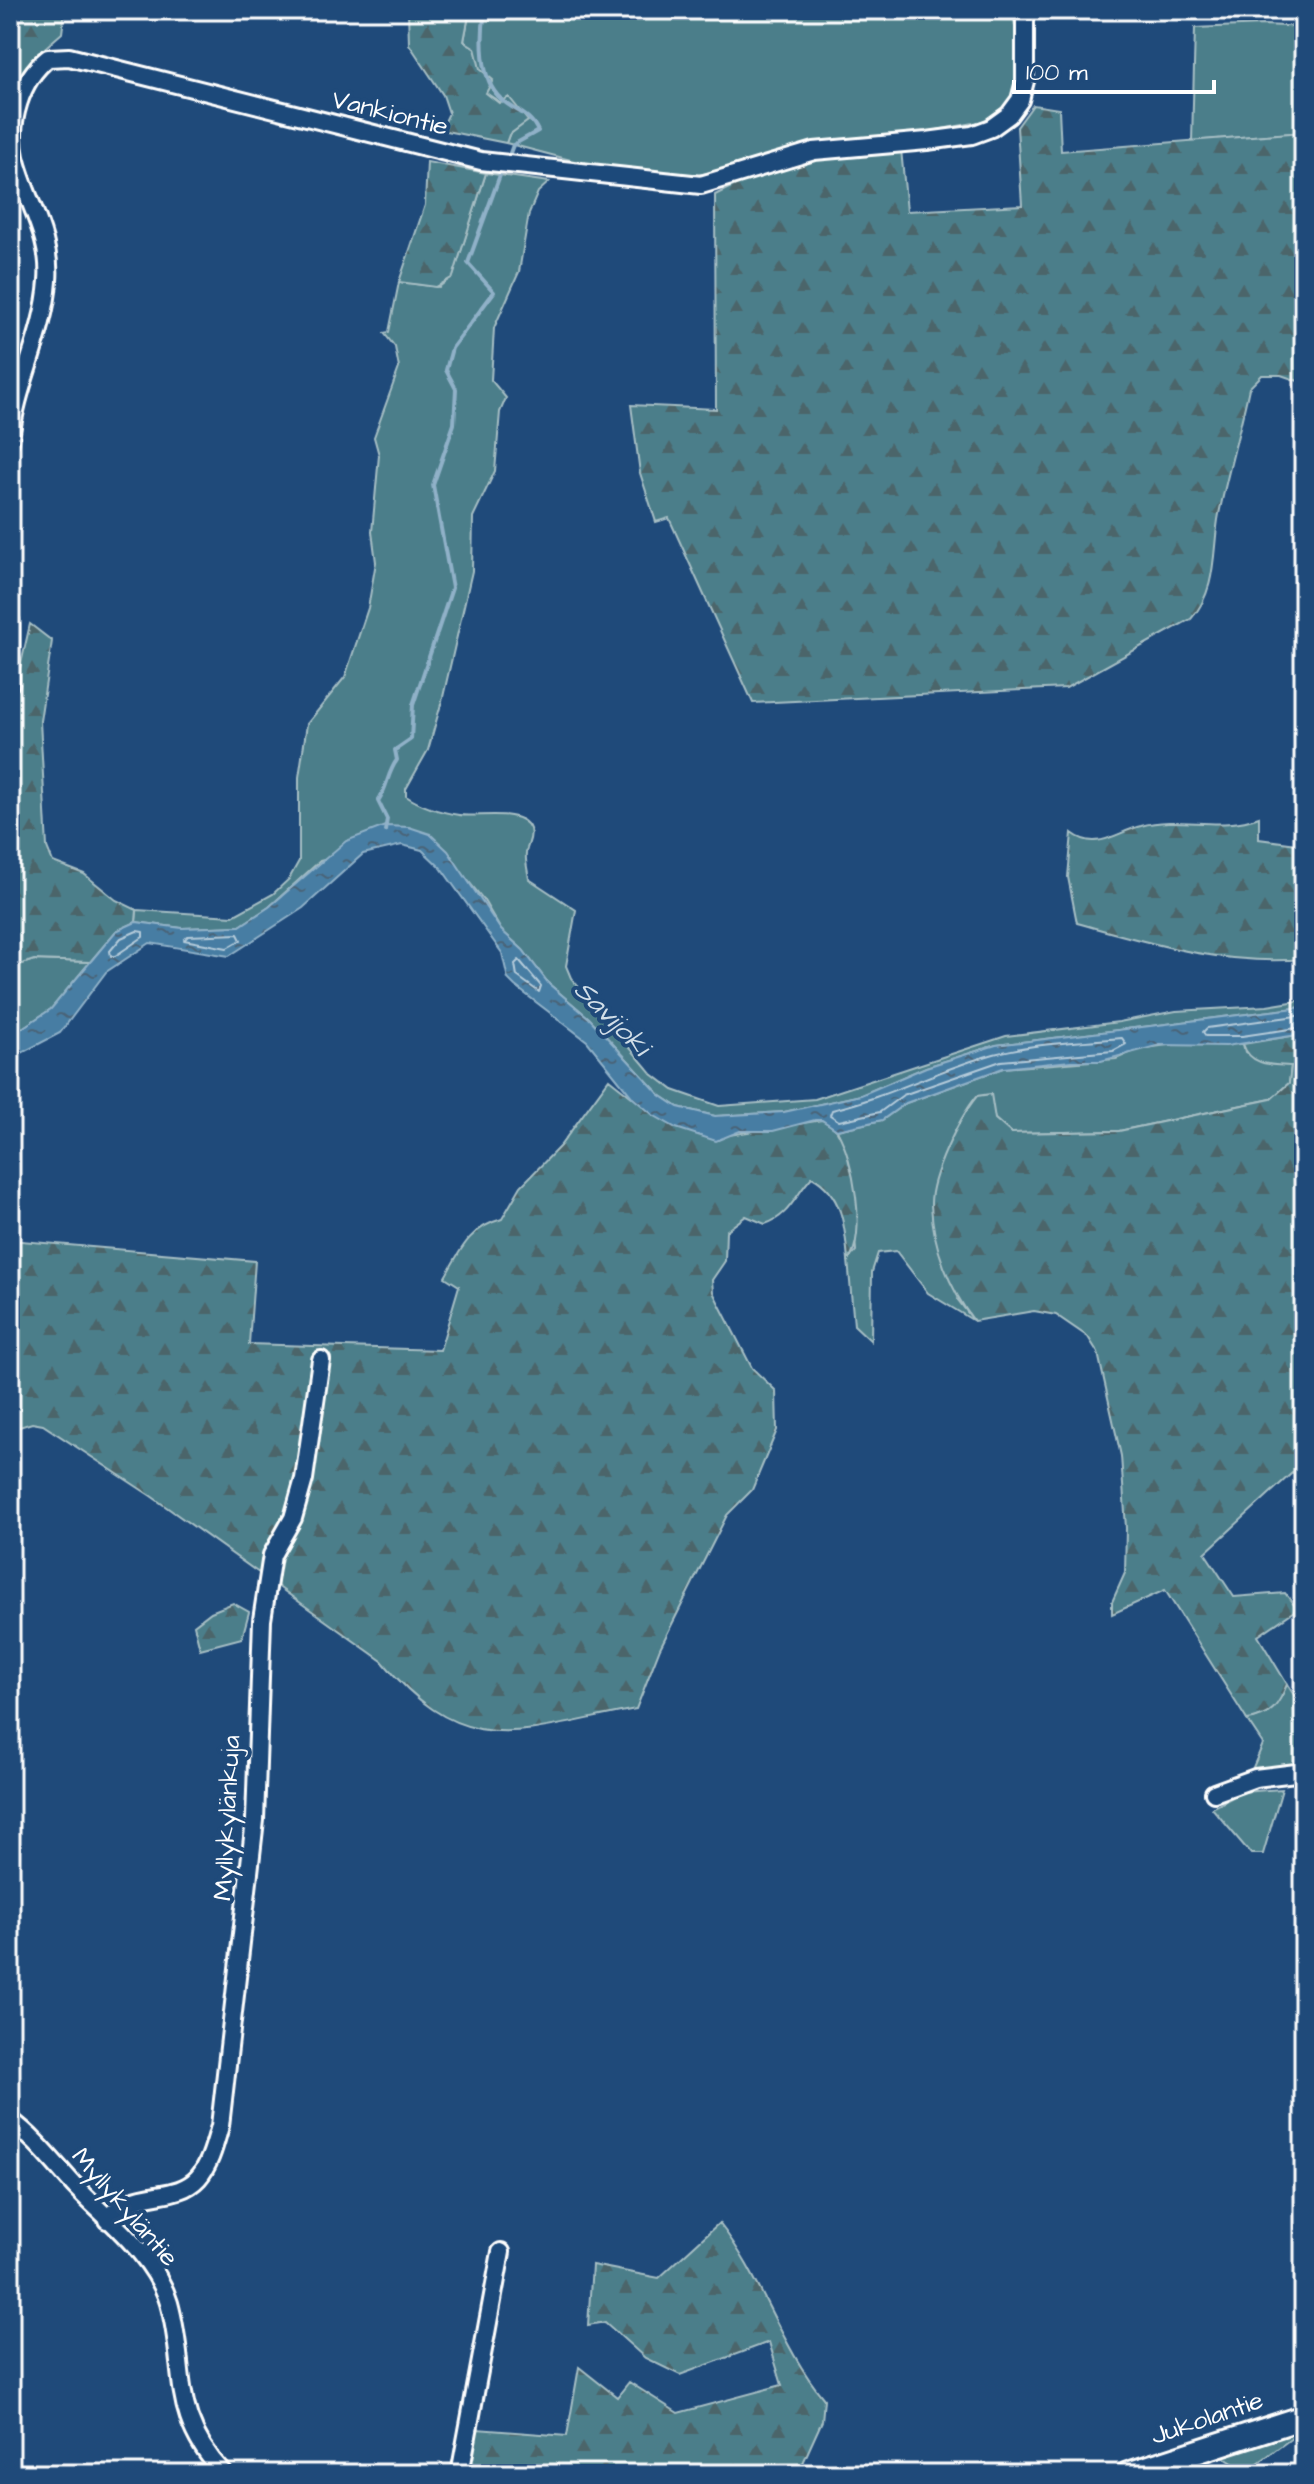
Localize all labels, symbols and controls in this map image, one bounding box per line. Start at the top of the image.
scale bar [1014,44,1214,94]
text: 100 m [1026,56,1088,90]
street label: Vankiontie [328,81,452,145]
water label: Savijoki [565,971,661,1067]
street label: Myllykylänkuja [205,1734,251,1902]
street label: Myllykyläntie [62,2140,187,2276]
street label: Jukolantie [1146,2382,1268,2454]

